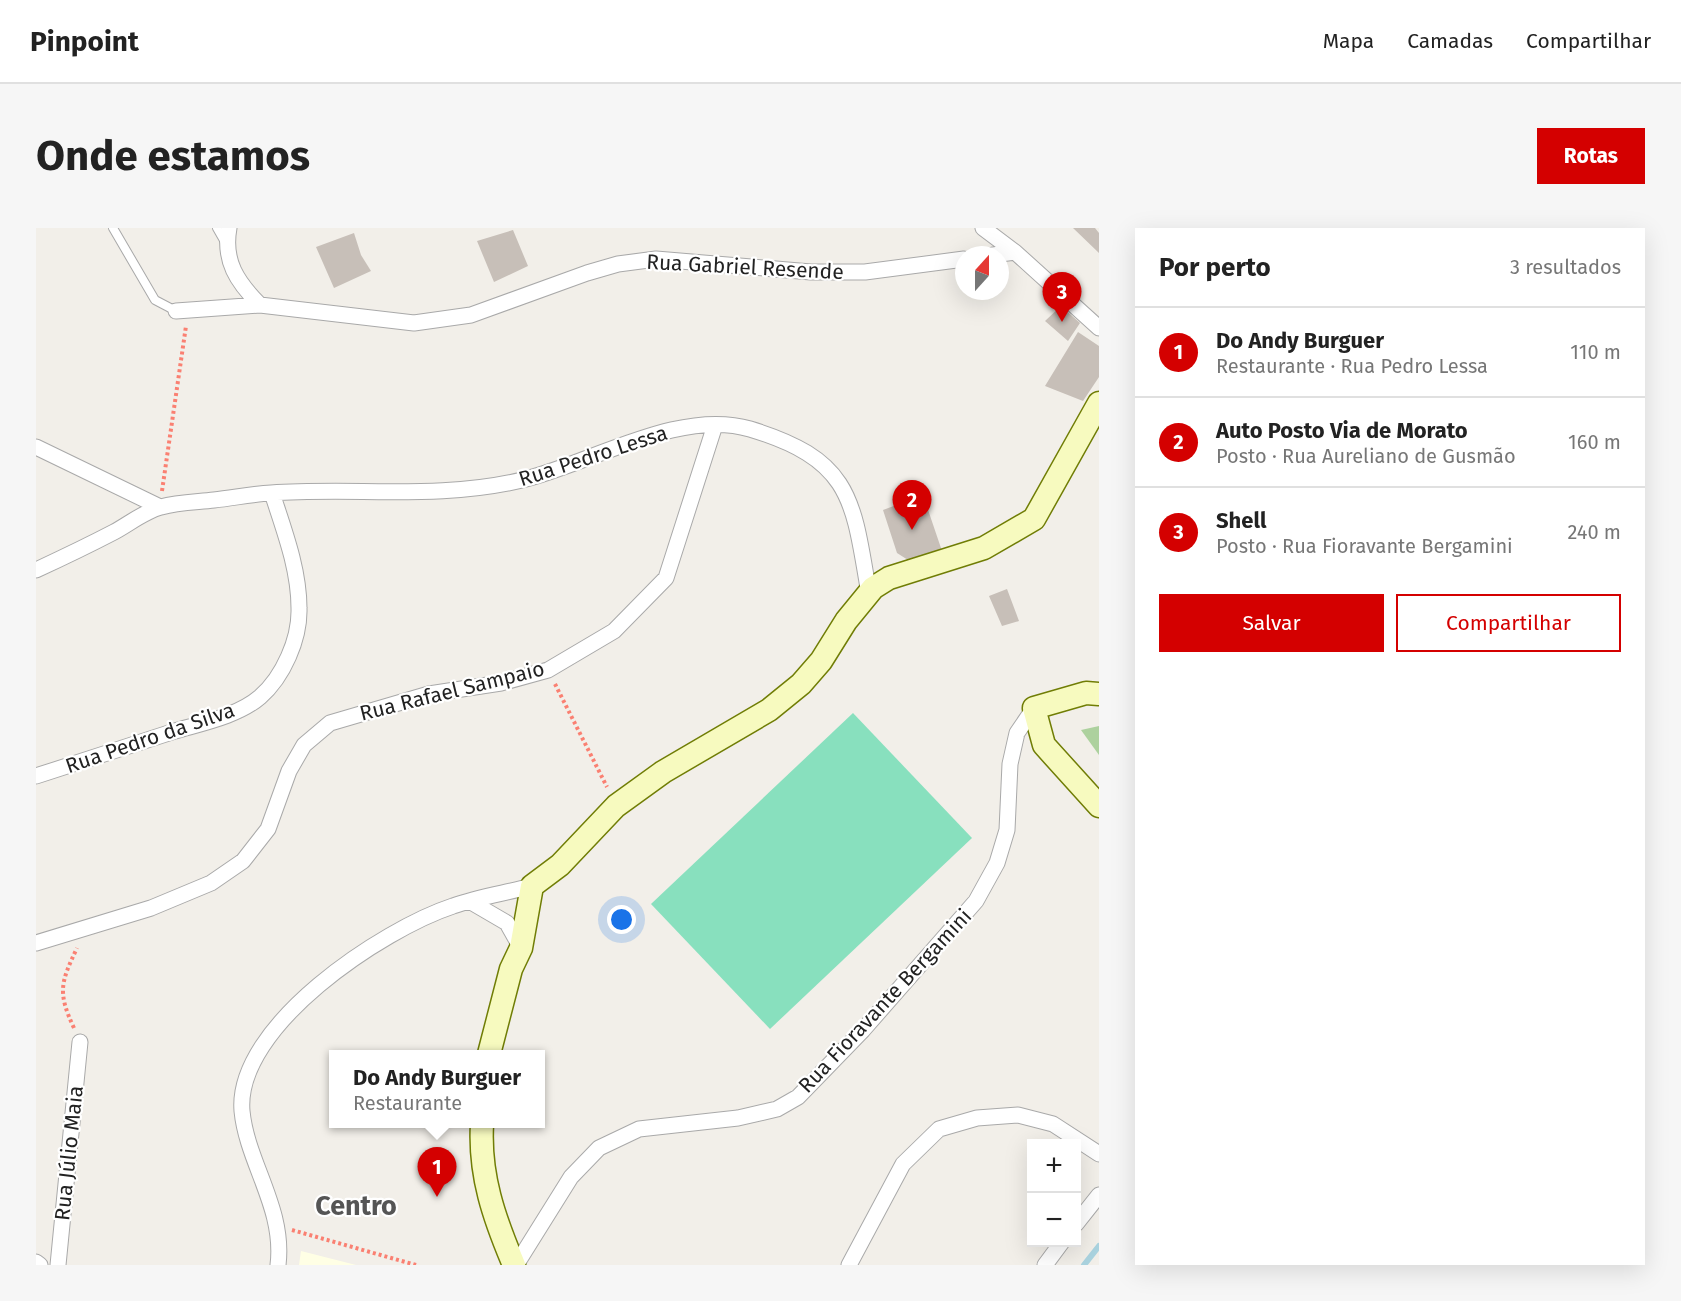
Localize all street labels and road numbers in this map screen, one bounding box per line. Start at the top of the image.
street label: Rua Gabriel Resende [646,249,844,285]
street label: Rua Pedro Lessa [515,420,671,492]
street label: Rua Rafael Sampaio [357,655,547,727]
street label: Rua Pedro da Silva [62,697,238,779]
street label: Rua Fioravante Bergamini [793,904,977,1098]
street label: Rua Júlio Maia [49,1084,89,1222]

